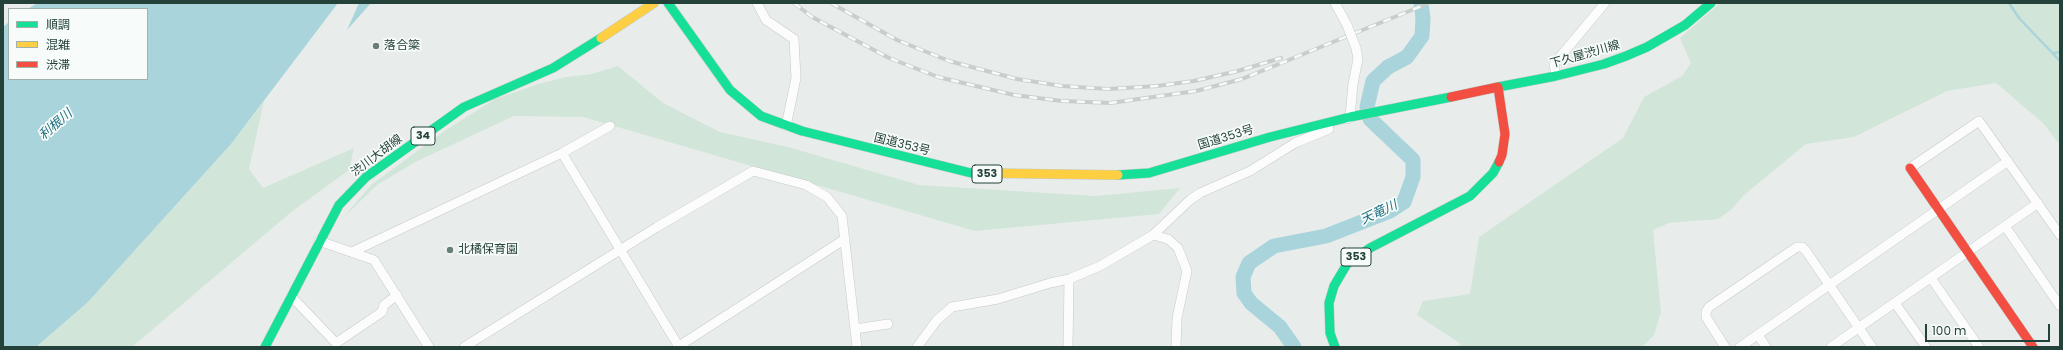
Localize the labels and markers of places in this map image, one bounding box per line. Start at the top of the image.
place label: 落合簗 [384,39,420,53]
marker: 落合簗 [371,41,381,51]
place label: 北橘保育園 [458,243,518,257]
marker: 北橘保育園 [445,245,455,255]

